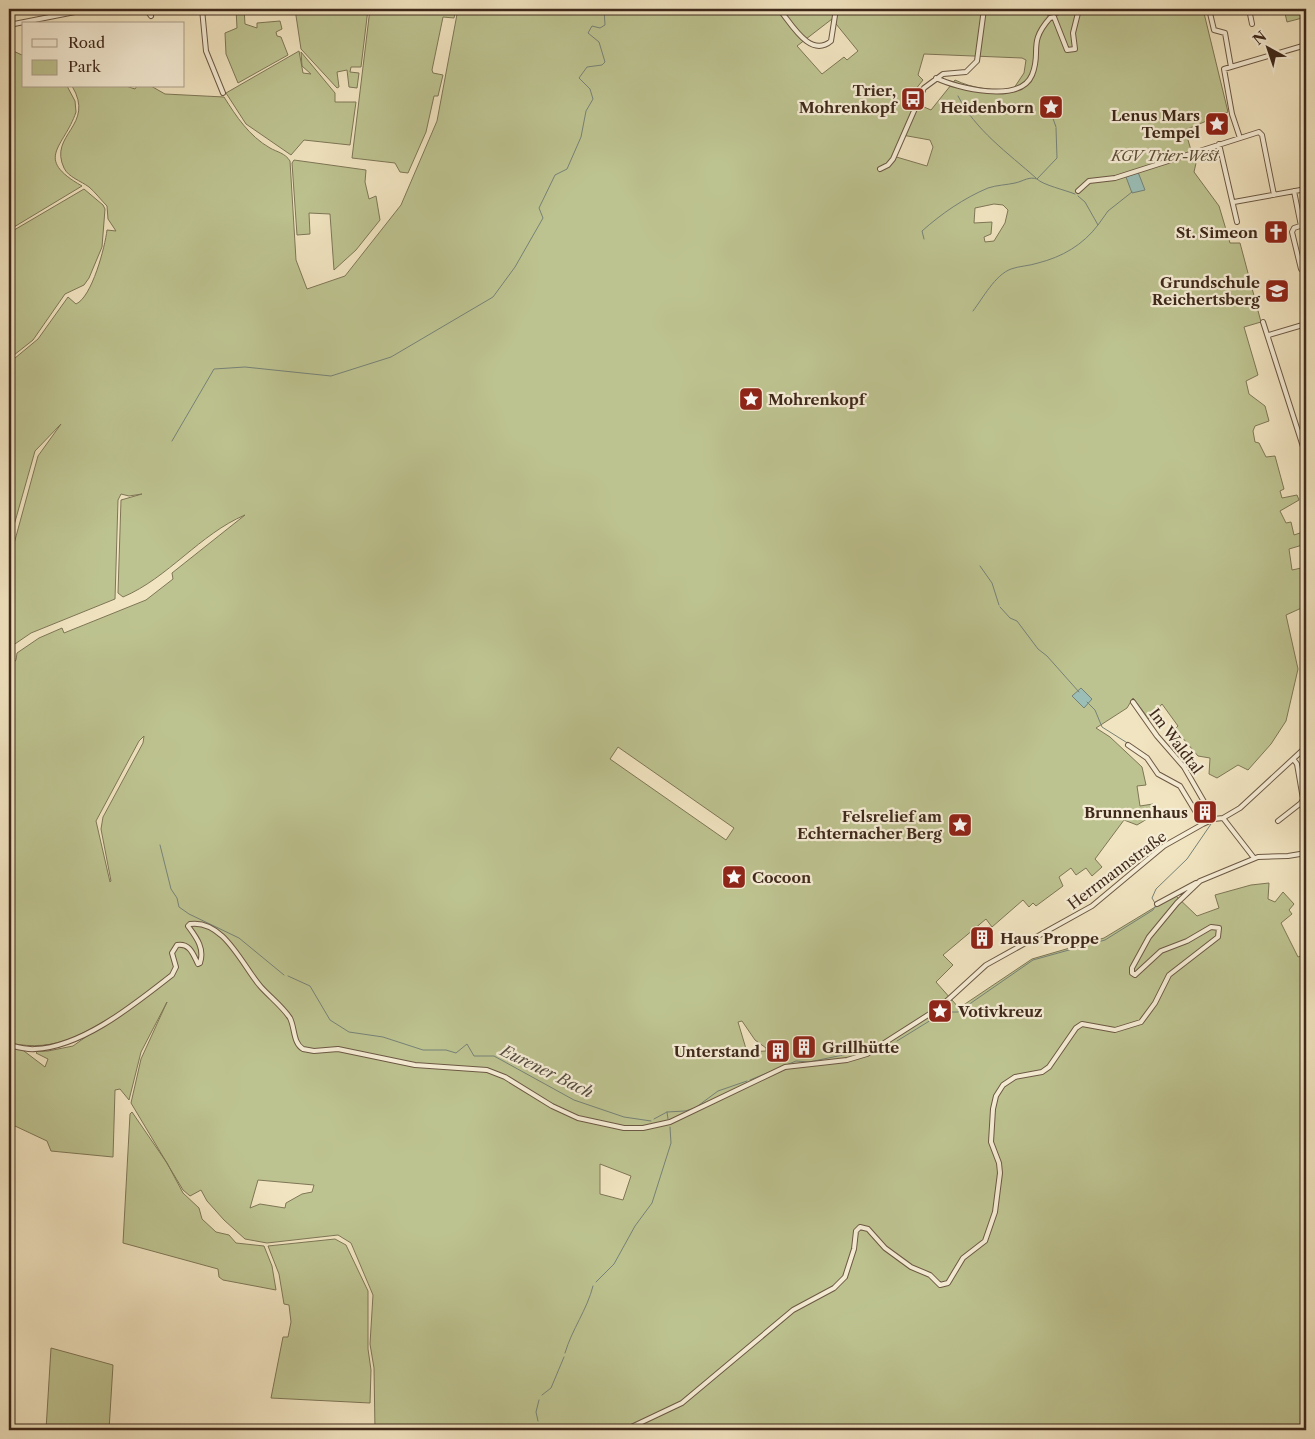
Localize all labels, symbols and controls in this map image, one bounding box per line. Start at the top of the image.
legend [22,22,185,88]
north arrow [1242,22,1292,72]
text: N [1249,27,1270,49]
text: Road [68,33,105,52]
text: Park [68,57,102,76]
place label: Trier, Mohrenkopf [799,81,899,117]
bus stop icon: Trier, Mohrenkopf [900,86,926,112]
place icon: Heidenborn [1038,94,1064,120]
place label: Heidenborn [940,98,1035,117]
place label: Lenus Mars Tempel [1111,106,1200,142]
place icon: Lenus Mars Tempel [1204,111,1230,137]
park label: KGV Trier-West [1110,146,1220,165]
church icon: St. Simeon [1263,219,1289,245]
place label: St. Simeon [1176,223,1259,242]
place label: Grundschule Reichertsberg [1152,273,1260,309]
school or university icon: Grundschule Reichertsberg [1264,278,1290,304]
place icon: Mohrenkopf [738,386,764,412]
place label: Mohrenkopf [768,390,868,409]
street label: Im Waldtal [1145,704,1207,778]
building icon: Brunnenhaus [1192,799,1218,825]
place label: Brunnenhaus [1084,803,1188,822]
place label: Felsrelief am Echternacher Berg [797,807,942,843]
place icon: Felsrelief am Echternacher Berg [947,812,973,838]
street label: Herrmannstraße [1064,827,1170,913]
place icon: Cocoon [721,864,747,890]
place label: Cocoon [752,868,812,887]
building icon: Haus Proppe [969,925,995,951]
place label: Haus Proppe [1000,929,1099,948]
place icon: Votivkreuz [927,998,953,1024]
place label: Votivkreuz [957,1002,1043,1021]
building icon: Grillhütte [791,1034,817,1060]
building icon: Unterstand [765,1038,791,1064]
place label: Grillhütte [822,1038,899,1057]
water label: Eurener Bach [496,1039,597,1102]
place label: Unterstand [674,1042,760,1061]

